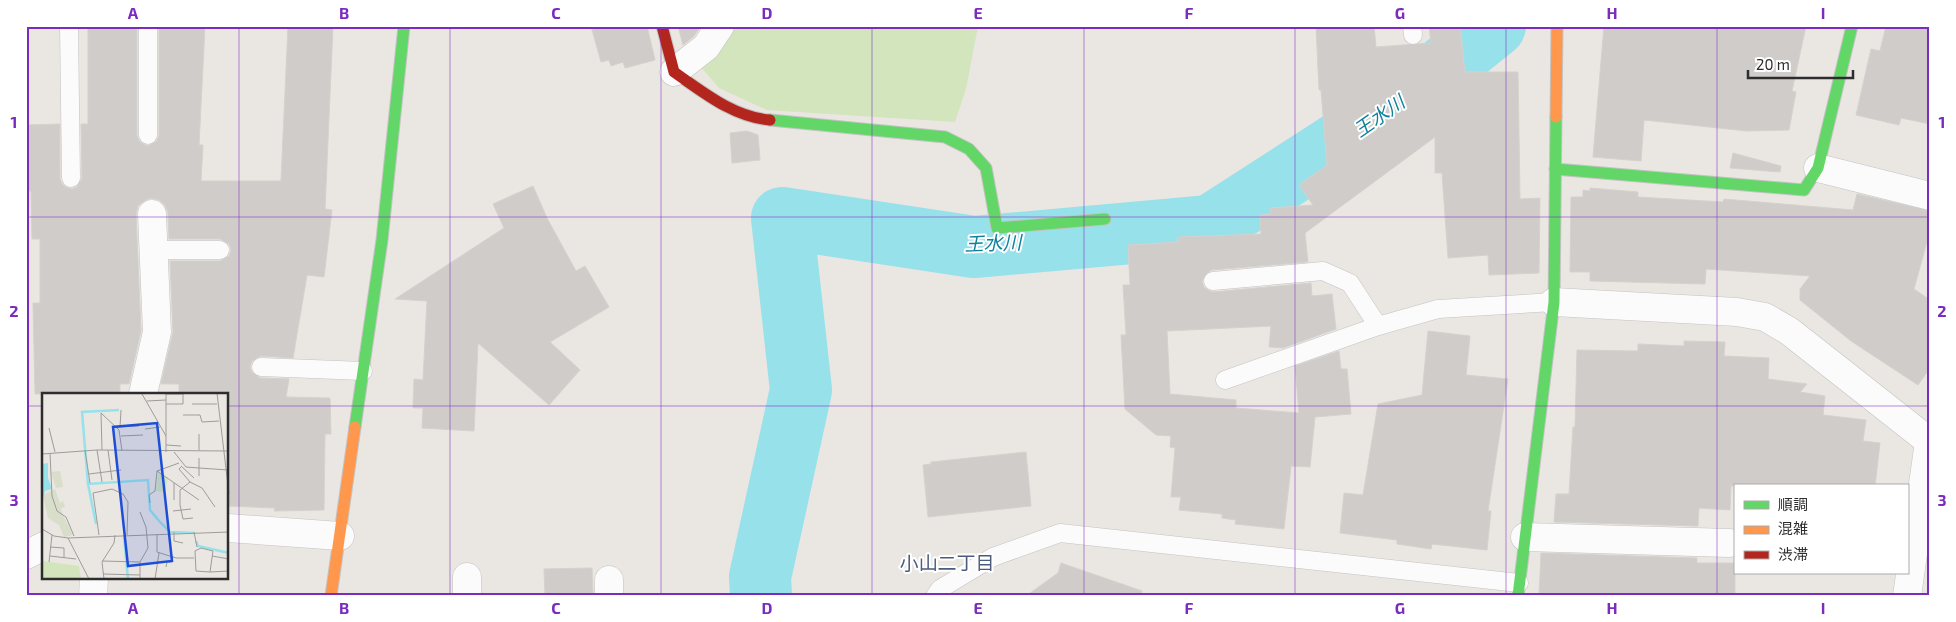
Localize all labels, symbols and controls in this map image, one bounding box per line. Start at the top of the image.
text: A [128,3,139,22]
text: B [339,3,349,22]
text: C [551,3,561,22]
text: D [762,3,773,22]
text: E [973,3,983,22]
text: F [1185,3,1194,22]
text: G [1395,3,1405,22]
text: H [1606,3,1618,22]
text: I [1821,3,1825,22]
scale bar [1748,48,1854,80]
text: 20 m [1756,55,1790,73]
water label: 王水川 [1349,89,1410,141]
text: 1 [11,112,17,131]
text: 1 [1939,112,1945,131]
water label: 王水川 [964,230,1024,255]
text: 2 [9,301,19,320]
text: 2 [1937,301,1947,320]
inset map [42,393,229,580]
legend [1734,484,1908,574]
text: 3 [9,490,19,509]
text: 3 [1937,490,1947,509]
text: 順調 [1778,495,1808,513]
text: 混雑 [1778,519,1808,537]
text: 渋滞 [1778,545,1808,563]
district label: 小山二丁目 [899,551,995,574]
text: A [128,598,139,617]
text: B [339,598,349,617]
text: C [551,598,561,617]
text: D [762,598,773,617]
text: E [973,598,983,617]
text: F [1185,598,1194,617]
text: G [1395,598,1405,617]
text: H [1606,598,1618,617]
text: I [1821,598,1825,617]

